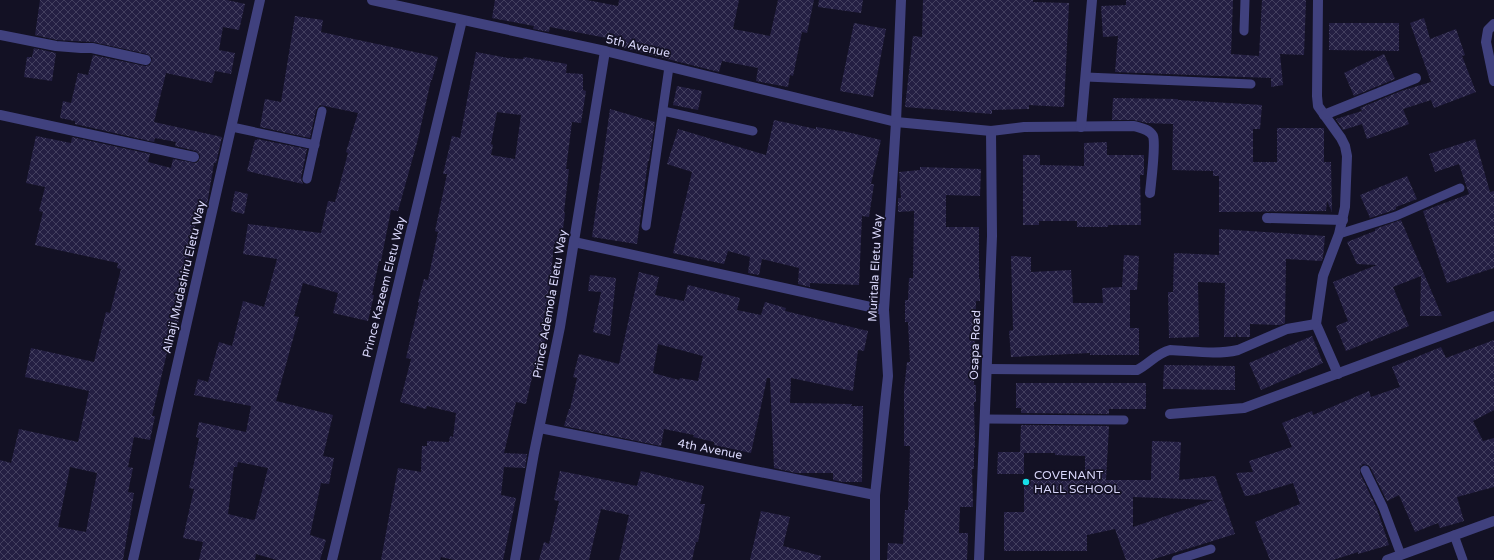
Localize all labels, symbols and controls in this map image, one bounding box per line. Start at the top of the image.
street label: 5th Avenue [605,32,672,60]
street label: Alhaji Mudashiru Eletu Way [160,199,209,355]
street label: Muritala Eletu Way [865,213,885,322]
street label: Prince Kazeem Eletu Way [360,215,408,359]
street label: Prince Ademola Eletu Way [530,228,570,379]
street label: Osapa Road [967,310,983,380]
street label: 4th Avenue [677,436,744,462]
place label: COVENANT HALL SCHOOL [1034,468,1120,496]
marker: COVENANT HALL SCHOOL [1021,477,1031,487]

